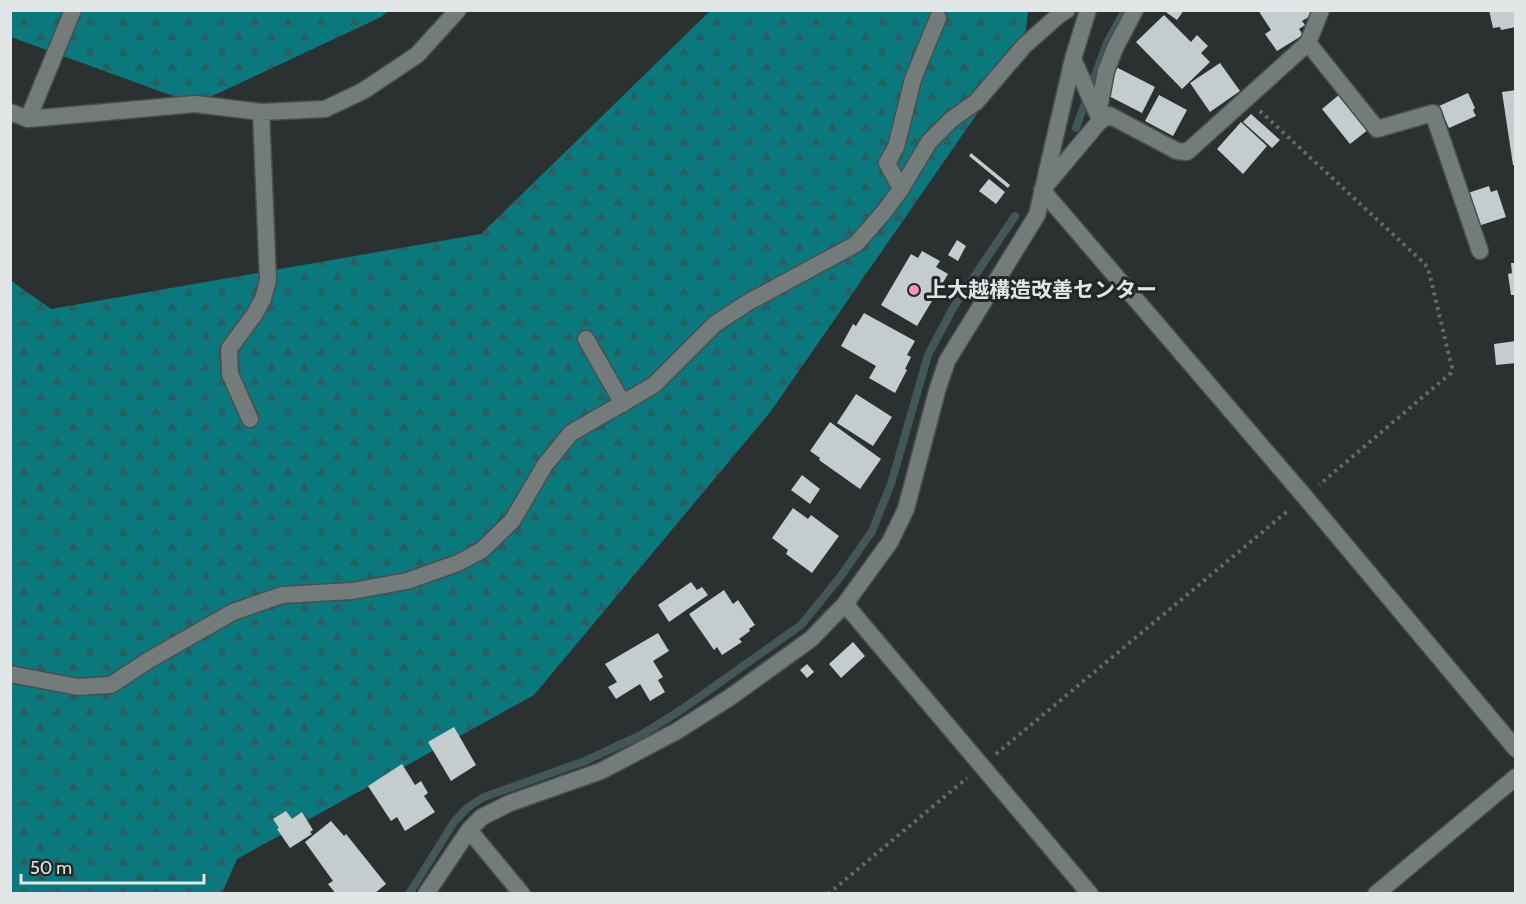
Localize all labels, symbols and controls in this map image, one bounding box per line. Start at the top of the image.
place label: 上大越構造改善センター [926,277,1157,302]
marker: 上大越構造改善センター [907,283,921,297]
scale bar [21,847,204,885]
text: 50 m [30,857,72,879]

